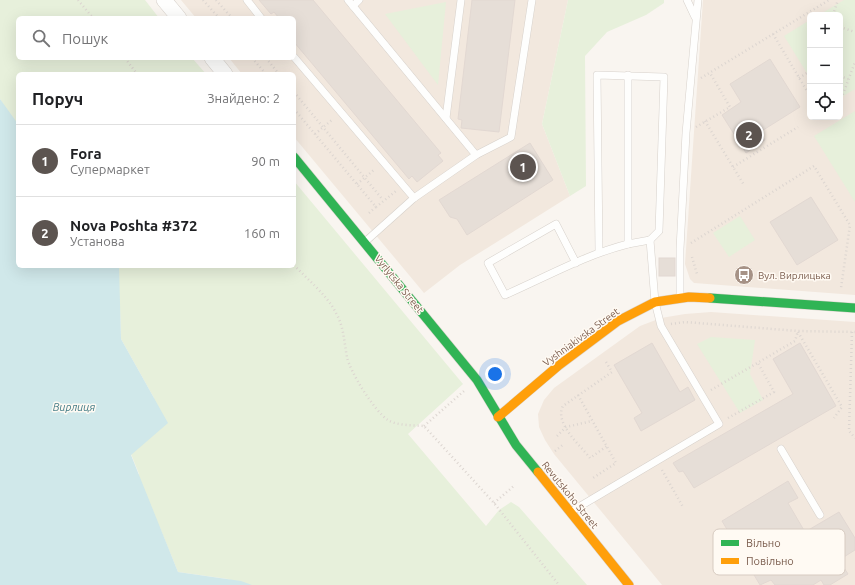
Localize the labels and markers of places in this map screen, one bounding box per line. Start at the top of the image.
pin: 2 [736,120,762,150]
pin: 1 [510,152,536,182]
bus stop icon: Вул. Вирлицька [733,264,755,286]
place label: Вул. Вирлицька [758,270,831,281]

